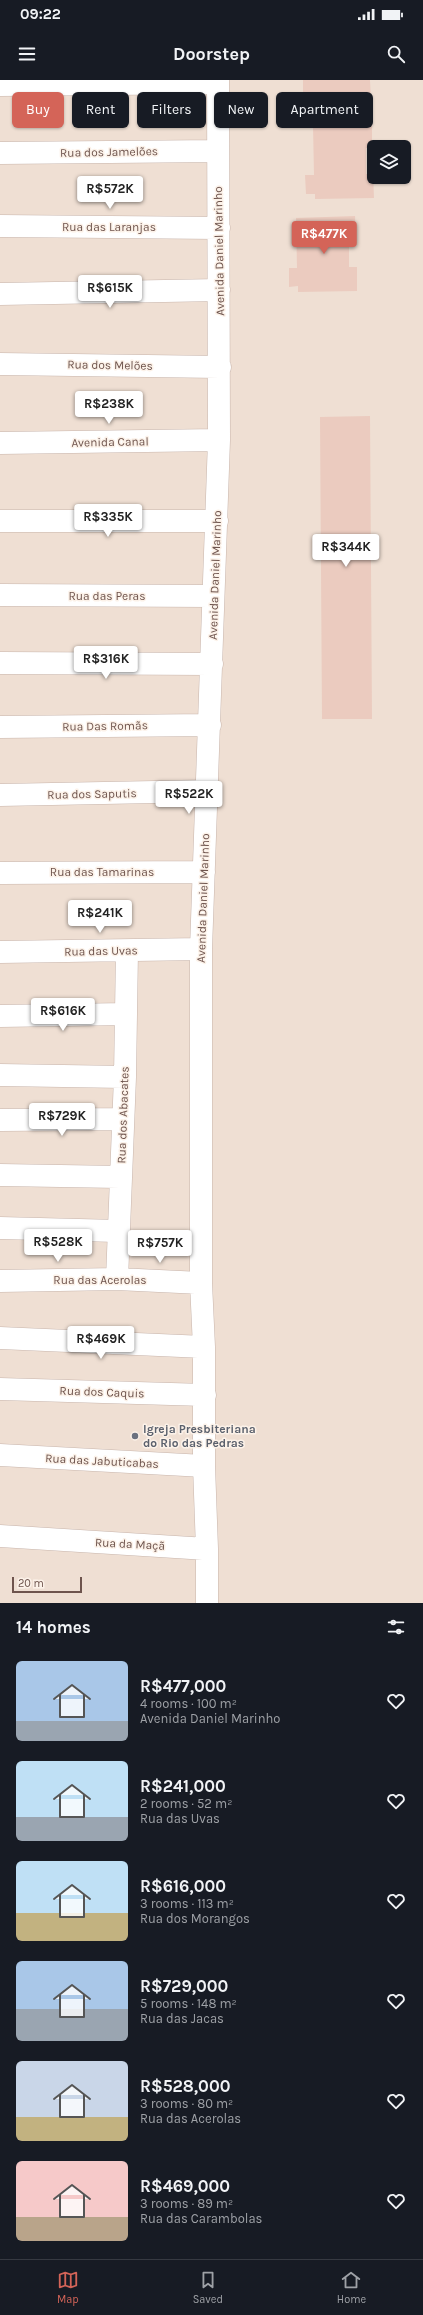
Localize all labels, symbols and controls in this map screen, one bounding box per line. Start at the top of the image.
text: 09:22 [20,5,61,23]
icon: menu [16,43,38,65]
text: Doorstep [173,43,250,65]
icon: search [385,43,407,65]
chip: Buy [12,92,64,128]
chip: Rent [72,92,129,128]
chip: Filters [137,92,206,128]
chip: New [214,92,268,128]
chip: Apartment [276,92,373,128]
map controls [367,140,411,184]
button: layers [367,140,411,184]
street label: Rua dos Jamelões [60,144,158,160]
pin: R$572K [77,176,143,210]
text: R$572K [86,181,134,196]
street label: Avenida Daniel Marinho [211,186,227,316]
street label: Rua das Laranjas [62,220,156,234]
pin: R$477K [291,221,357,255]
text: R$477K [301,226,347,241]
pin: R$615K [77,275,143,309]
text: R$615K [87,280,133,295]
street label: Rua dos Melões [67,357,153,373]
pin: R$238K [76,391,142,425]
text: R$238K [84,396,134,411]
street label: Avenida Canal [71,434,149,450]
pin: R$335K [75,504,141,538]
text: R$335K [83,509,133,524]
street label: Avenida Daniel Marinho [206,510,224,640]
pin: R$344K [313,534,379,568]
text: R$344K [321,539,371,554]
street label: Rua das Peras [69,589,146,603]
pin: R$316K [73,646,139,680]
text: R$316K [83,651,129,666]
street label: Rua Das Romãs [62,718,148,734]
pin: R$522K [156,781,222,815]
street label: Rua dos Saputis [47,786,137,802]
text: R$522K [164,786,214,801]
street label: Avenida Daniel Marinho [194,833,212,963]
street label: Rua das Tamarinas [50,865,154,879]
pin: R$241K [67,900,133,934]
text: R$241K [77,905,123,920]
street label: Rua das Uvas [64,943,138,959]
pin: R$616K [30,998,96,1032]
text: R$616K [40,1003,86,1018]
street label: Rua dos Abacates [114,1066,132,1164]
pin: R$729K [29,1103,95,1137]
text: R$729K [38,1108,86,1123]
pin: R$528K [25,1229,91,1263]
pin: R$757K [127,1230,193,1264]
text: R$528K [33,1234,83,1249]
text: R$757K [137,1235,183,1250]
street label: Rua das Acerolas [53,1273,147,1287]
pin: R$469K [68,1326,134,1360]
text: R$469K [76,1331,126,1346]
street label: Rua dos Caquis [59,1384,145,1400]
place label: Igreja Presbiteriana do Rio das Pedras [143,1422,256,1450]
marker: Igreja Presbiteriana do Rio das Pedras [130,1431,140,1441]
street label: Rua das Jabuticabas [45,1451,159,1471]
street label: Rua da Maçã [95,1535,165,1553]
scale bar [12,1575,82,1594]
text: 20 m [18,1577,44,1590]
icon: filters [385,1616,407,1638]
text: 14 homes [16,1617,91,1637]
text: R$477,000 [140,1676,226,1696]
icon: home [48,1677,96,1725]
icon: heart [385,1690,407,1712]
text: 4 rooms · 100 m² [140,1696,237,1711]
text: Avenida Daniel Marinho [140,1711,280,1726]
text: R$241,000 [140,1776,226,1796]
icon: home [48,1777,96,1825]
icon: heart [385,1790,407,1812]
text: 2 rooms · 52 m² [140,1796,232,1811]
text: Rua das Uvas [140,1811,220,1826]
text: R$616,000 [140,1876,226,1896]
icon: home [48,1877,96,1925]
icon: heart [385,1890,407,1912]
text: 3 rooms · 113 m² [140,1896,234,1911]
text: Rua dos Morangos [140,1911,250,1926]
text: R$729,000 [140,1976,228,1996]
icon: home [48,1977,96,2025]
icon: heart [385,1990,407,2012]
text: 5 rooms · 148 m² [140,1996,237,2011]
text: Rua das Jacas [140,2011,224,2026]
text: R$528,000 [140,2076,230,2096]
icon: home [48,2077,96,2125]
icon: heart [385,2090,407,2112]
text: 3 rooms · 80 m² [140,2096,233,2111]
text: Rua das Acerolas [140,2111,241,2126]
text: R$469,000 [140,2176,230,2196]
icon: home [48,2177,96,2225]
icon: heart [385,2190,407,2212]
text: 3 rooms · 89 m² [140,2196,233,2211]
text: Rua das Carambolas [140,2211,262,2226]
tab: Map [57,2269,79,2306]
tab: Saved [193,2269,223,2306]
tab: Home [337,2269,366,2306]

